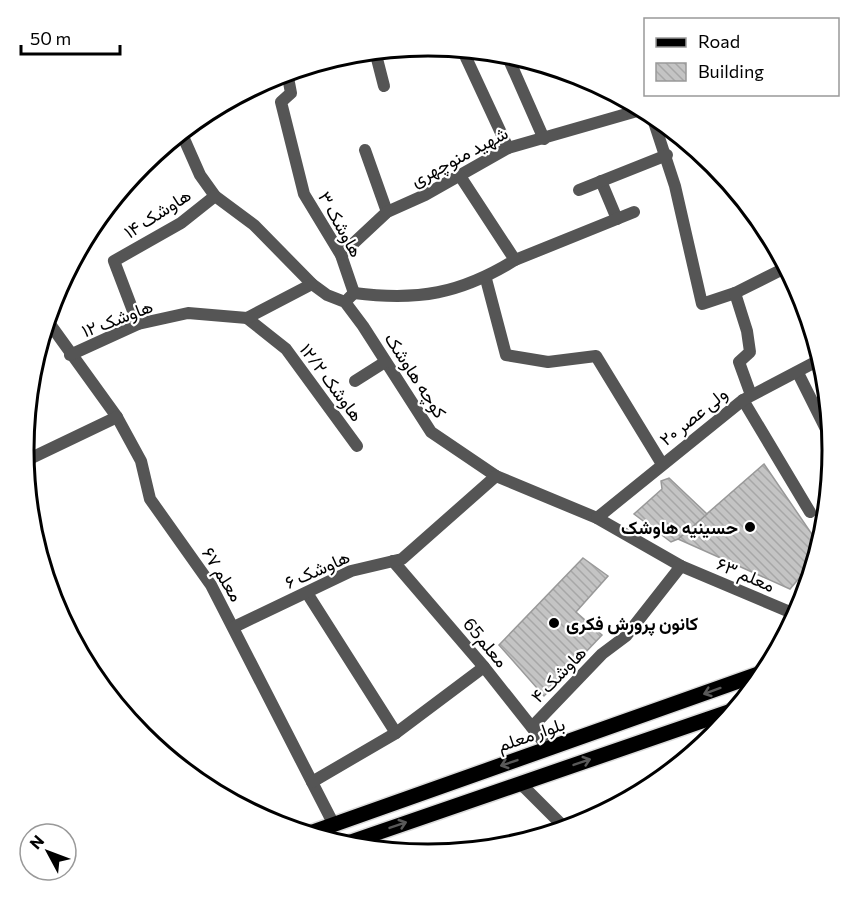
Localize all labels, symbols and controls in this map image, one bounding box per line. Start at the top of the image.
scale bar [21,18,120,56]
legend [644,18,839,96]
text: 50 m [30,27,71,49]
text: Road [698,30,740,52]
text: Building [698,60,764,82]
street label: شهید منوچهری [407,121,512,193]
street label: هاوشک ۱۴ [119,183,195,244]
street label: هاوشک ۳ [313,187,368,261]
street label: هاوشک ۱۲ [78,294,156,343]
street label: کوچه هاوشک [379,328,452,423]
street label: هاوشک ۱۲/۲ [295,339,368,426]
street label: ولی عصر ۲۰ [655,382,732,451]
place label: حسینیه هاوشک [621,516,738,539]
marker: حسینیه هاوشک [743,520,757,534]
street label: معلم ۶۷ [196,543,248,606]
street label: هاوشک ۶ [281,545,353,594]
street label: معلم ۶۳ [713,552,778,598]
place label: کانون پرورش فکری [566,612,698,636]
street label: معلم65 [457,613,513,673]
marker: کانون پرورش فکری [547,616,561,630]
street label: هاوشک ۴ [526,641,591,708]
one-way arrow [703,686,722,697]
street label: بلوار معلم [494,712,568,758]
one-way arrow [572,755,591,766]
one-way arrow [499,758,518,769]
one-way arrow [388,819,406,830]
north arrow [18,822,78,882]
text: N [25,831,47,853]

